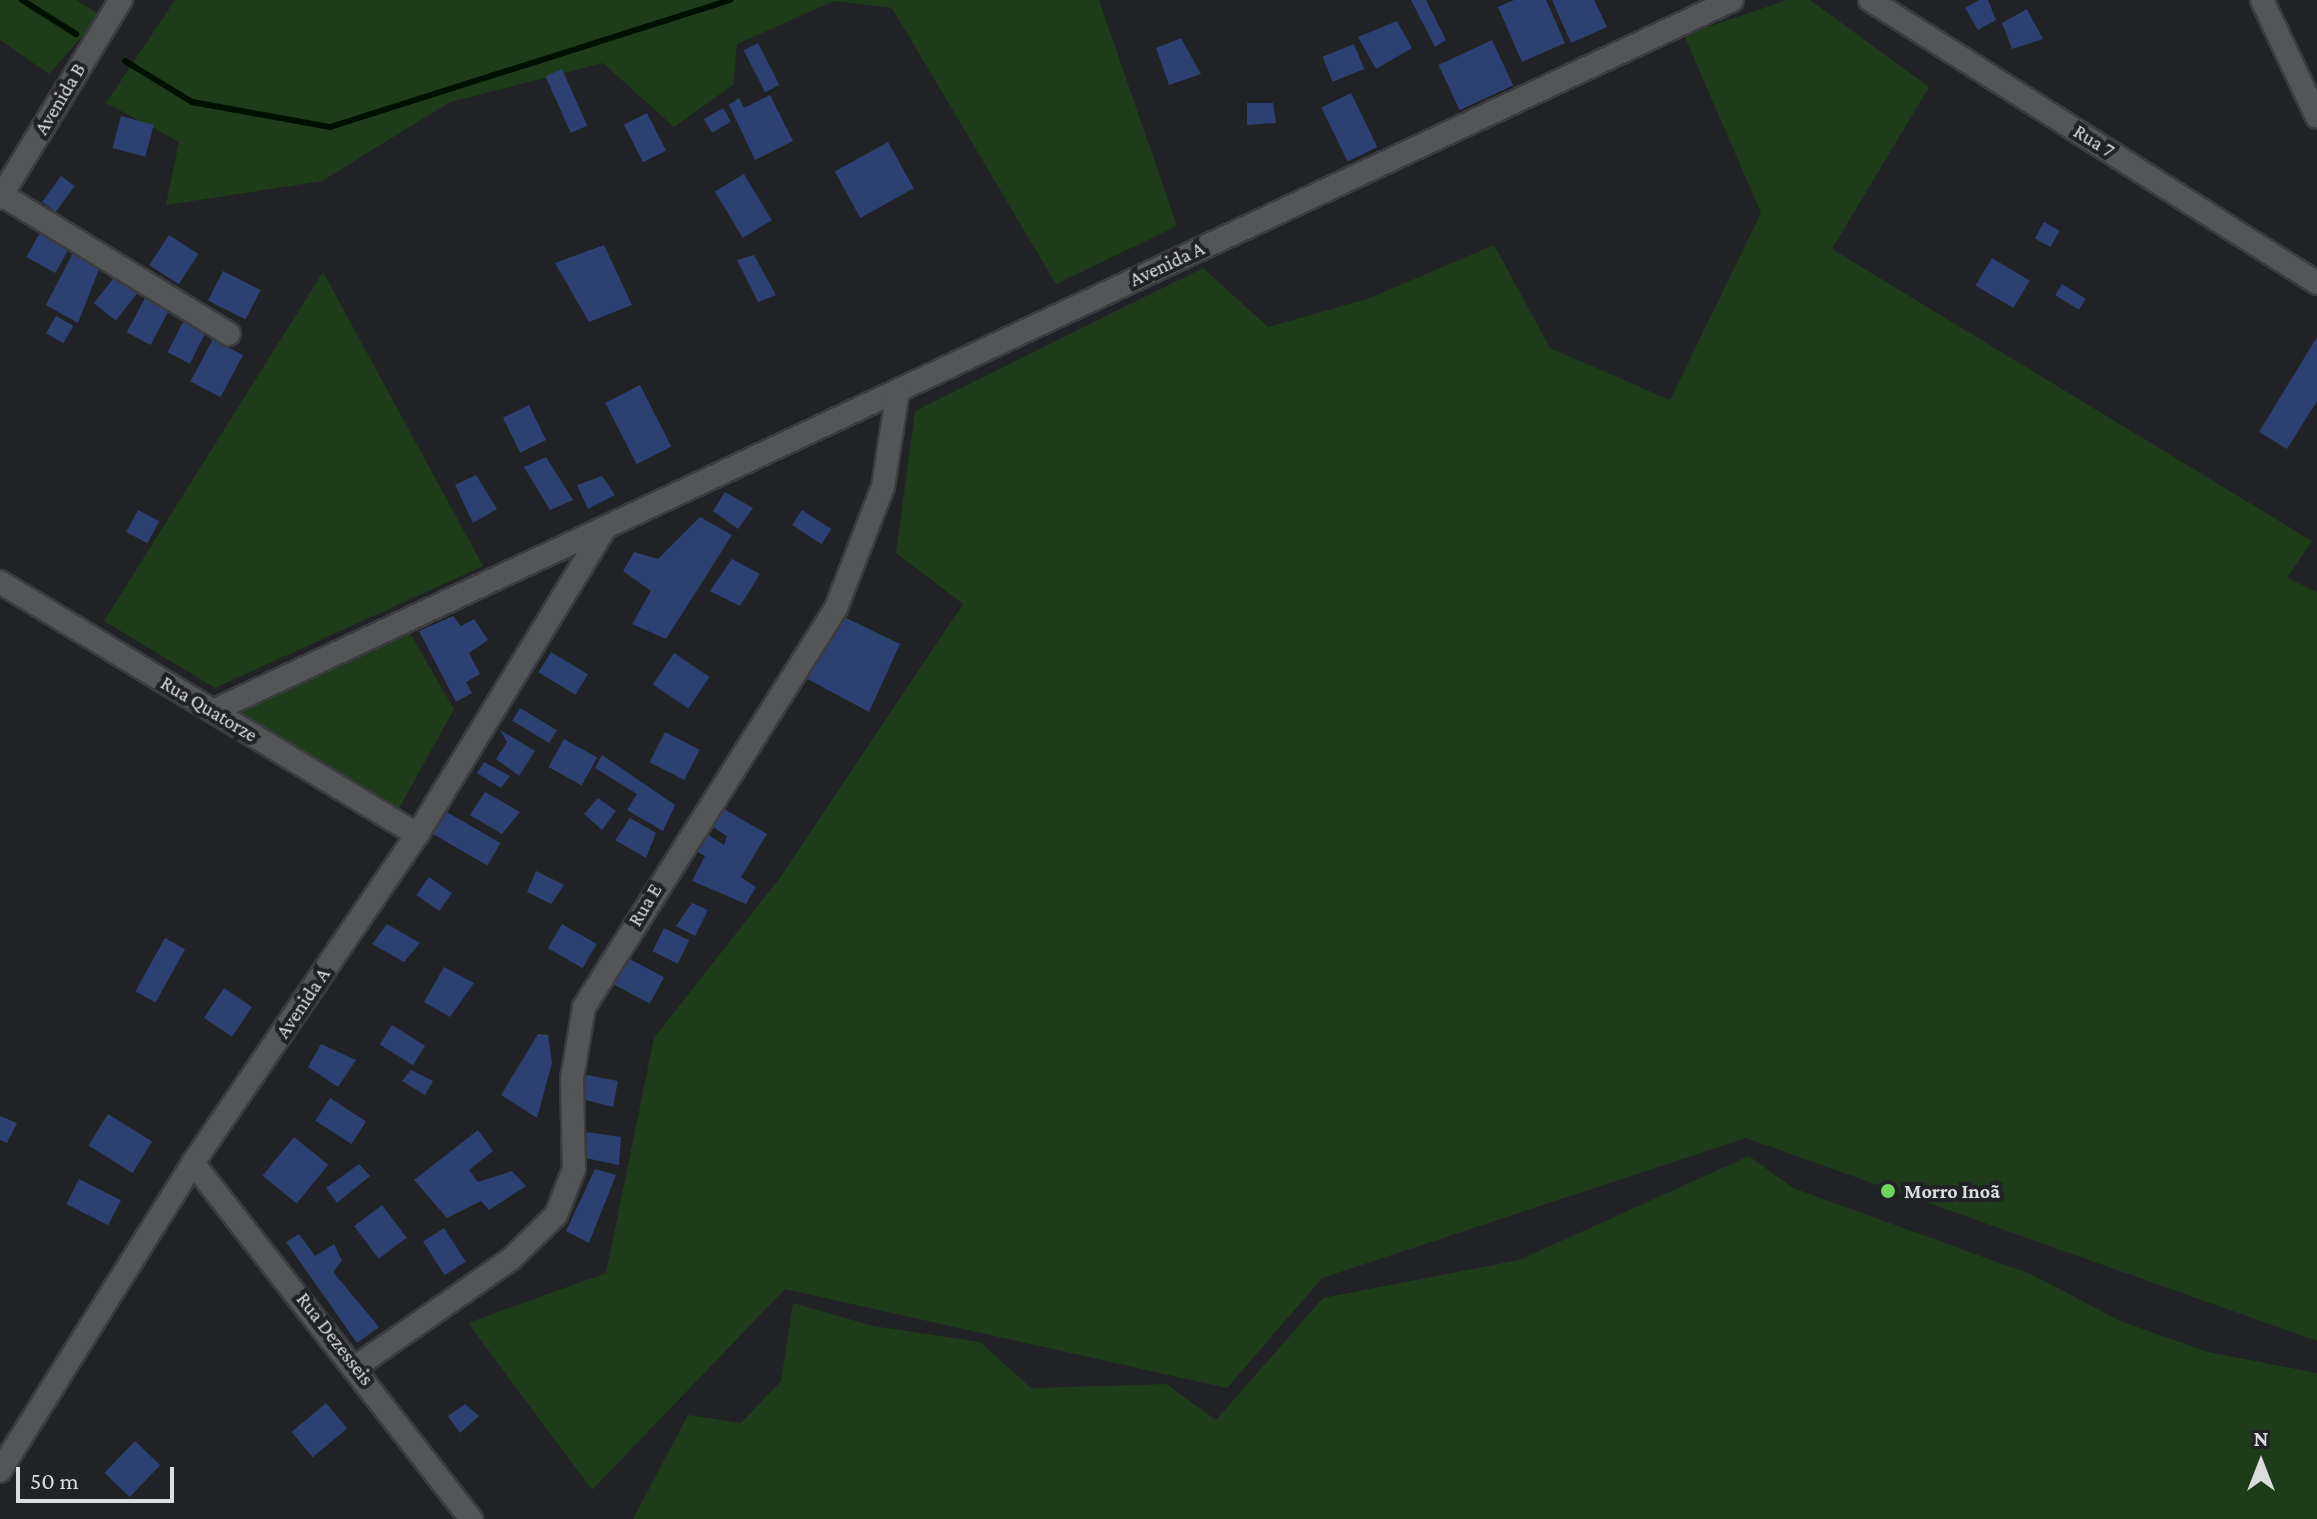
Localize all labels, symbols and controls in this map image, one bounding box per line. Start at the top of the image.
street label: Avenida B [29,59,91,139]
street label: Rua 7 [2069,119,2119,163]
street label: Avenida A [1126,236,1208,292]
street label: Rua Quatorze [156,671,262,747]
street label: Rua E [623,879,667,931]
street label: Avenida A [271,963,335,1043]
place label: Morro Inoã [1904,1179,2000,1203]
marker: Morro Inoã [1879,1182,1897,1200]
street label: Rua Dezesseis [291,1288,379,1390]
north arrow [2221,1423,2301,1503]
text: N [2254,1426,2269,1451]
scale bar [20,1451,178,1501]
text: 50 m [30,1467,79,1494]

